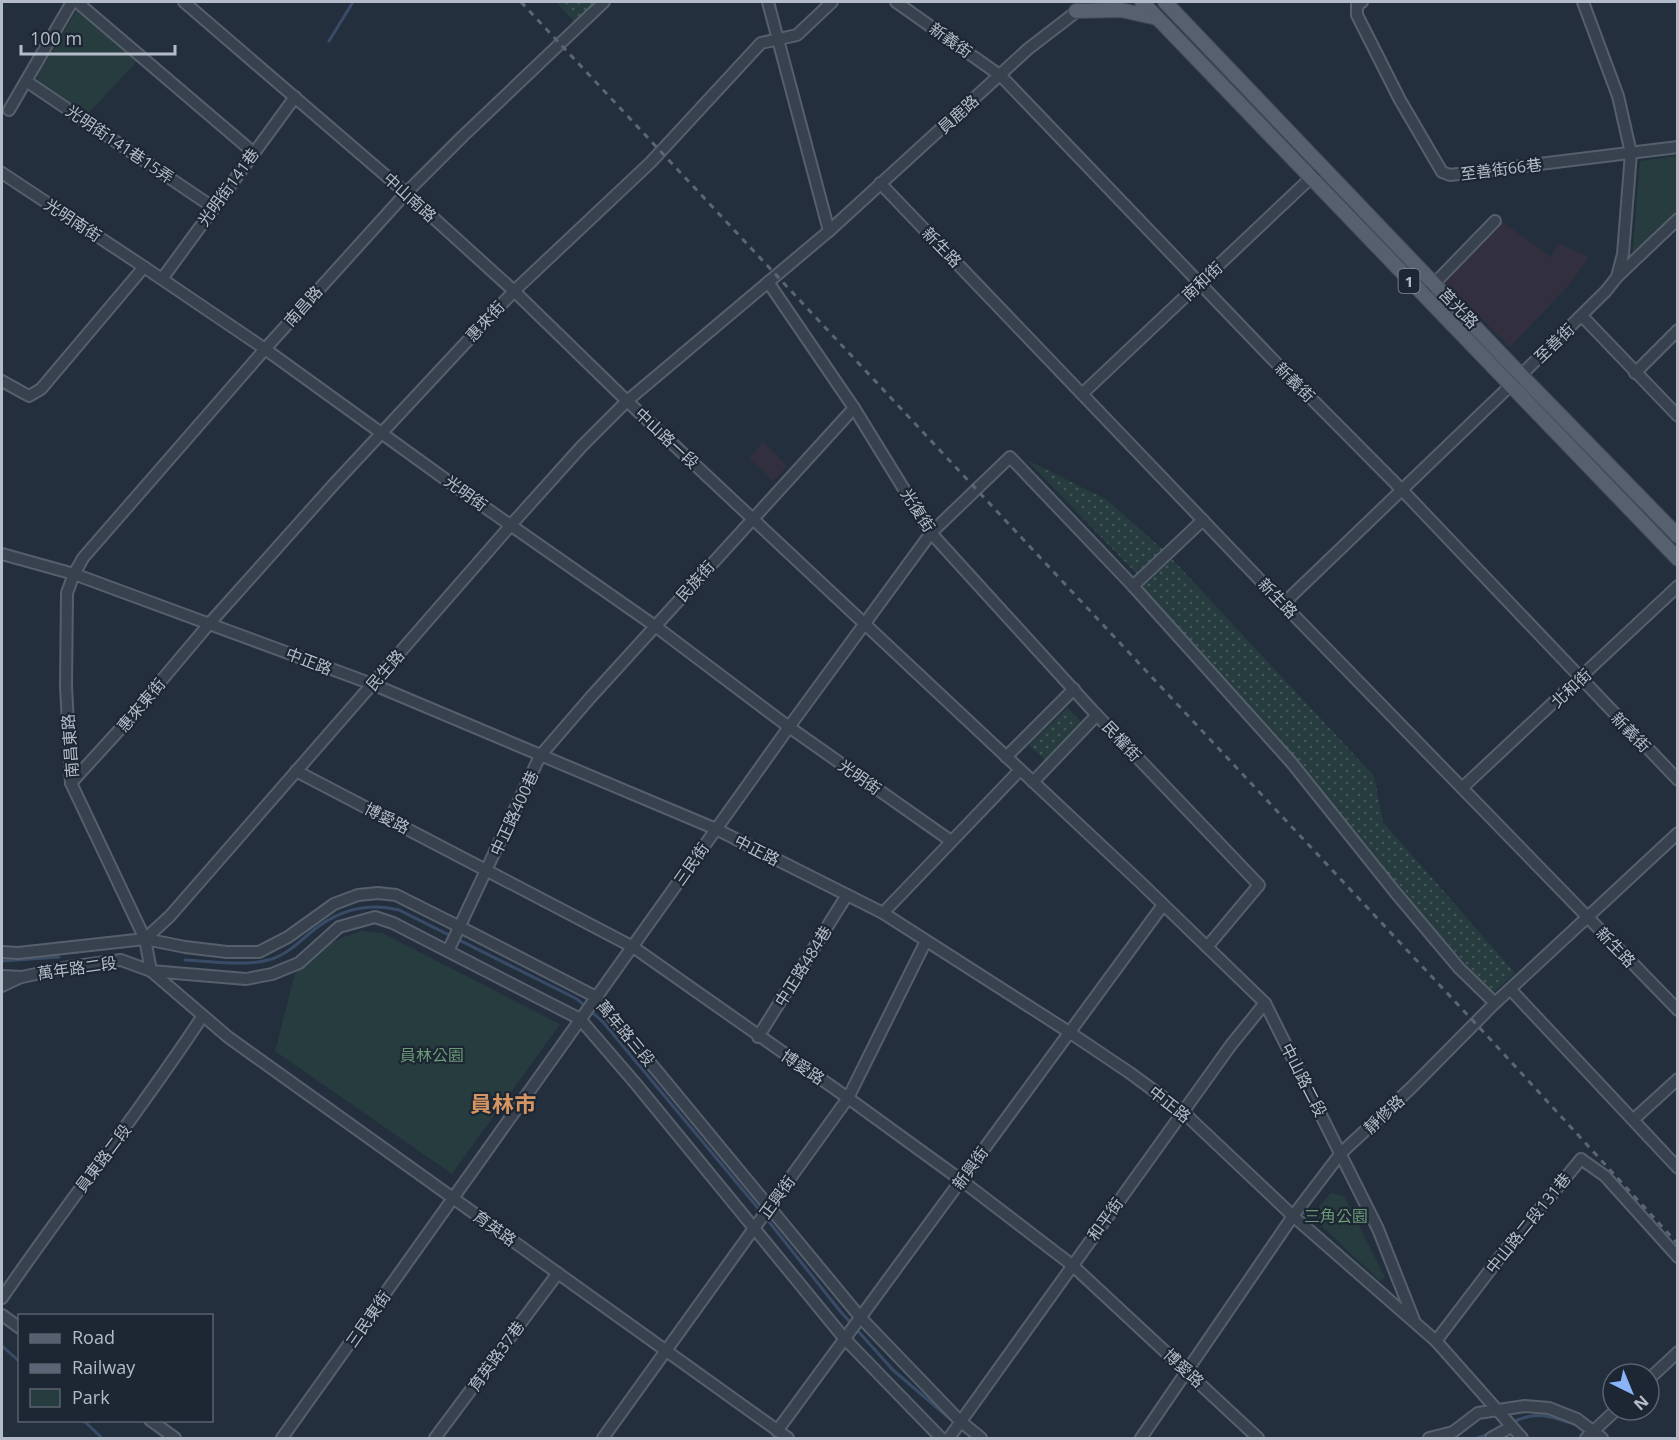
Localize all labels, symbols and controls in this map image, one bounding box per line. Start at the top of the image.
street label: 新義街 [925,17,977,63]
scale bar [21,18,176,56]
text: 100 m [30,26,82,50]
street label: 員鹿路 [933,90,983,138]
street label: 光明街141巷15弄 [62,100,178,188]
street label: 光明街141巷 [192,144,264,230]
street label: 至善街66巷 [1459,153,1543,185]
street label: 中山南路 [379,167,441,227]
street label: 光明南街 [40,193,106,247]
street label: 新生路 [917,222,967,272]
street label: 南和街 [1177,257,1227,305]
road number: 1 [1398,269,1420,293]
street label: 南昌路 [279,281,327,331]
street label: 莒光路 [1434,283,1484,333]
street label: 惠來街 [461,296,509,346]
street label: 至善街 [1529,318,1579,368]
street label: 新義街 [1270,357,1320,407]
street label: 中山路一段 [630,403,704,473]
street label: 光明街 [440,470,492,516]
street label: 光復街 [896,484,940,536]
street label: 民族街 [671,556,719,606]
street label: 新生路 [1253,573,1303,623]
street label: 中正路 [283,642,335,680]
street label: 民生路 [361,645,409,695]
street label: 北和街 [1546,664,1596,712]
street label: 惠來東街 [112,673,170,737]
street label: 新義街 [1606,707,1656,757]
street label: 南昌東路 [57,713,83,779]
street label: 民權街 [1098,716,1146,766]
street label: 光明街 [834,754,886,800]
street label: 中正路400巷 [485,767,543,859]
street label: 博愛路 [361,797,413,839]
street label: 中正路 [731,829,783,871]
street label: 三民街 [668,838,714,890]
street label: 中正路484巷 [769,921,837,1011]
street label: 新生路 [1591,922,1641,972]
street label: 萬年路二段 [36,952,118,984]
street label: 萬年路三段 [592,995,660,1071]
street label: 中山路二段 [1276,1039,1332,1121]
park label: 員林公園 [400,1044,464,1066]
street label: 博愛路 [777,1044,829,1090]
street label: 中正路 [1144,1081,1196,1127]
district label: 員林市 [470,1088,536,1118]
street label: 靜修路 [1359,1090,1409,1138]
street label: 員東路二段 [70,1119,136,1197]
street label: 新興街 [947,1142,993,1194]
street label: 中山路二段131巷 [1481,1168,1575,1278]
street label: 正興街 [754,1171,800,1223]
street label: 和平街 [1082,1193,1128,1245]
street label: 育英路 [469,1205,521,1251]
park label: 三角公園 [1304,1205,1368,1227]
street label: 三民東街 [341,1286,395,1352]
legend [18,1314,213,1422]
street label: 育英路37巷 [463,1316,529,1396]
text: Road [72,1325,115,1349]
street label: 博愛路 [1159,1344,1209,1392]
text: Railway [72,1355,136,1379]
north arrow [1601,1362,1661,1422]
text: Park [72,1385,110,1409]
text: N [1629,1390,1653,1415]

